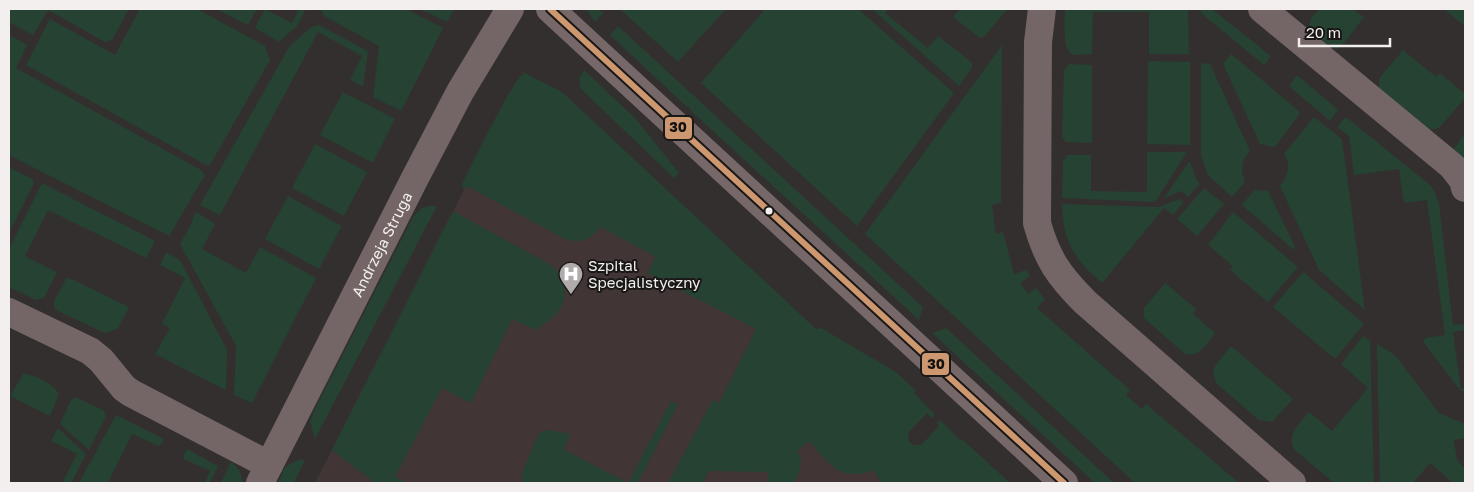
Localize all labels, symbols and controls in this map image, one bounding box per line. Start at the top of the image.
scale bar [1299,15,1390,47]
text: 20 m [1306,23,1341,41]
line badge: 30 [664,116,693,140]
text: 30 [669,118,687,135]
street label: Andrzeja Struga [347,189,416,299]
unlabelled marker [764,206,774,216]
place label: Szpital Specjalistyczny [588,256,701,291]
hospital icon: Szpital Specjalistyczny [558,261,584,295]
line badge: 30 [921,352,950,376]
text: 30 [927,355,945,372]

